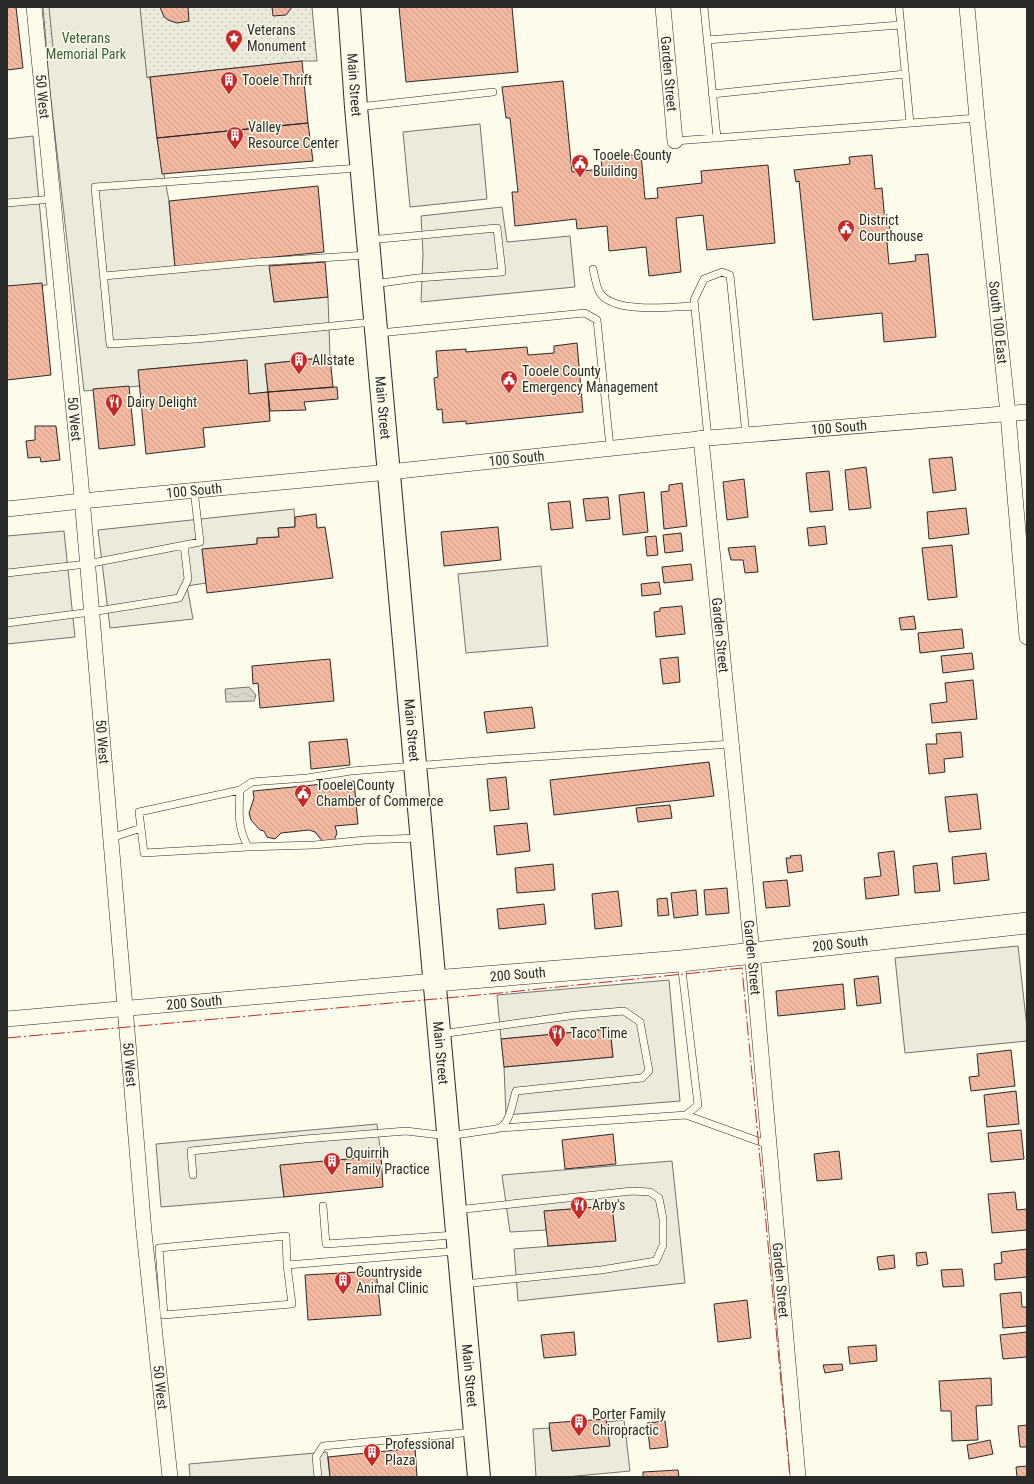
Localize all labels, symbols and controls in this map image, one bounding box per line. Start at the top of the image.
place label: Veterans Monument [247,22,306,54]
place icon: Veterans Monument [224,28,244,53]
park label: Veterans Memorial Park [46,30,127,62]
street label: Garden Street [658,35,680,112]
street label: Main Street [344,53,365,117]
building icon: Tooele Thrift [219,70,239,95]
place label: Tooele Thrift [242,72,312,88]
street label: 50 West [33,74,53,120]
place label: Valley Resource Center [248,119,339,151]
building icon: Valley Resource Center [225,125,245,150]
place label: Tooele County Building [593,147,672,179]
public building icon: Tooele County Building [570,153,590,178]
place label: District Courthouse [859,212,923,244]
public building icon: District Courthouse [836,218,856,243]
street label: South 100 East [986,280,1011,365]
building icon: Allstate [289,350,309,375]
place label: Allstate [312,352,355,368]
place label: Tooele County Emergency Management [522,363,658,395]
public building icon: Tooele County Emergency Management [499,369,519,394]
street label: Main Street [372,375,394,440]
restaurant icon: Dairy Delight [104,392,124,417]
place label: Dairy Delight [127,394,197,410]
street label: 50 West [64,396,85,442]
street label: 100 South [810,417,868,438]
street label: 100 South [488,447,545,469]
street label: 100 South [165,480,223,501]
street label: Garden Street [709,597,732,673]
street label: Main Street [401,698,423,763]
street label: 50 West [93,719,112,765]
place label: Tooele County Chamber of Commerce [316,777,444,809]
public building icon: Tooele County Chamber of Commerce [293,783,313,808]
street label: Garden Street [741,919,764,996]
street label: 200 South [812,933,869,955]
street label: 200 South [489,964,546,984]
street label: 200 South [166,992,223,1013]
street label: Main Street [430,1021,452,1085]
restaurant icon: Taco Time [547,1023,567,1048]
place label: Taco Time [570,1025,628,1041]
street label: 50 West [120,1042,140,1088]
place label: Oquirrih Family Practice [345,1145,430,1177]
building icon: Oquirrih Family Practice [322,1151,342,1176]
restaurant icon: Arby's [569,1195,589,1220]
place label: Arby's [592,1197,625,1213]
street label: Garden Street [770,1242,792,1319]
place label: Countryside Animal Clinic [356,1264,429,1296]
building icon: Countryside Animal Clinic [333,1270,353,1295]
street label: Main Street [459,1343,481,1408]
street label: 50 West [150,1364,171,1410]
place label: Porter Family Chiropractic [592,1406,666,1438]
building icon: Porter Family Chiropractic [569,1412,589,1437]
place label: Professional Plaza [385,1436,454,1468]
building icon: Professional Plaza [362,1442,382,1467]

